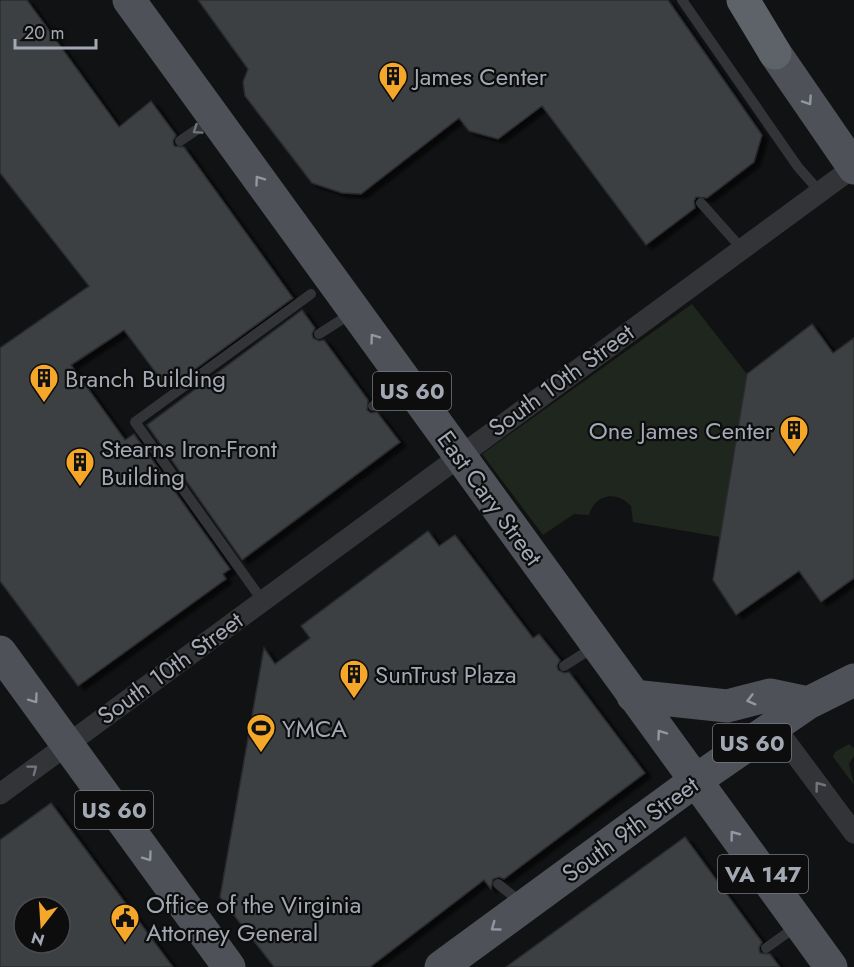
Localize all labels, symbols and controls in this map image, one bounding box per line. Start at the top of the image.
scale bar [15,12,96,50]
text: 20 m [24,20,64,46]
place label: James Center [411,59,548,94]
building icon: James Center [377,60,409,102]
one-way arrow [801,94,812,105]
one-way arrow [193,123,204,134]
one-way arrow [255,176,266,187]
street label: South 10th Street [481,315,641,445]
one-way arrow [370,334,381,345]
place label: Branch Building [65,361,226,396]
building icon: Branch Building [28,362,60,404]
road number: US 60 [373,372,451,410]
place label: One James Center [589,413,774,448]
building icon: One James Center [778,414,810,456]
street label: East Cary Street [429,423,551,573]
place label: Stearns Iron-Front Building [101,431,277,494]
building icon: Stearns Iron-Front Building [64,446,96,488]
street label: South 10th Street [90,603,250,733]
place label: SunTrust Plaza [375,657,516,692]
building icon: SunTrust Plaza [338,658,370,700]
one-way arrow [27,692,38,703]
one-way arrow [746,692,756,705]
place label: YMCA [282,711,347,746]
sports icon: YMCA [245,712,277,754]
road number: US 60 [713,724,791,762]
one-way arrow [657,729,668,740]
one-way arrow [26,765,37,776]
street label: South 9th Street [555,767,706,890]
one-way arrow [815,781,826,792]
road number: US 60 [75,791,153,829]
one-way arrow [730,831,741,842]
one-way arrow [141,851,152,862]
road number: VA 147 [718,855,808,893]
place label: Office of the Virginia Attorney General [146,887,361,950]
north arrow [12,895,72,955]
public building icon: Office of the Virginia Attorney General [109,902,141,944]
one-way arrow [491,920,502,931]
text: N [28,926,47,952]

